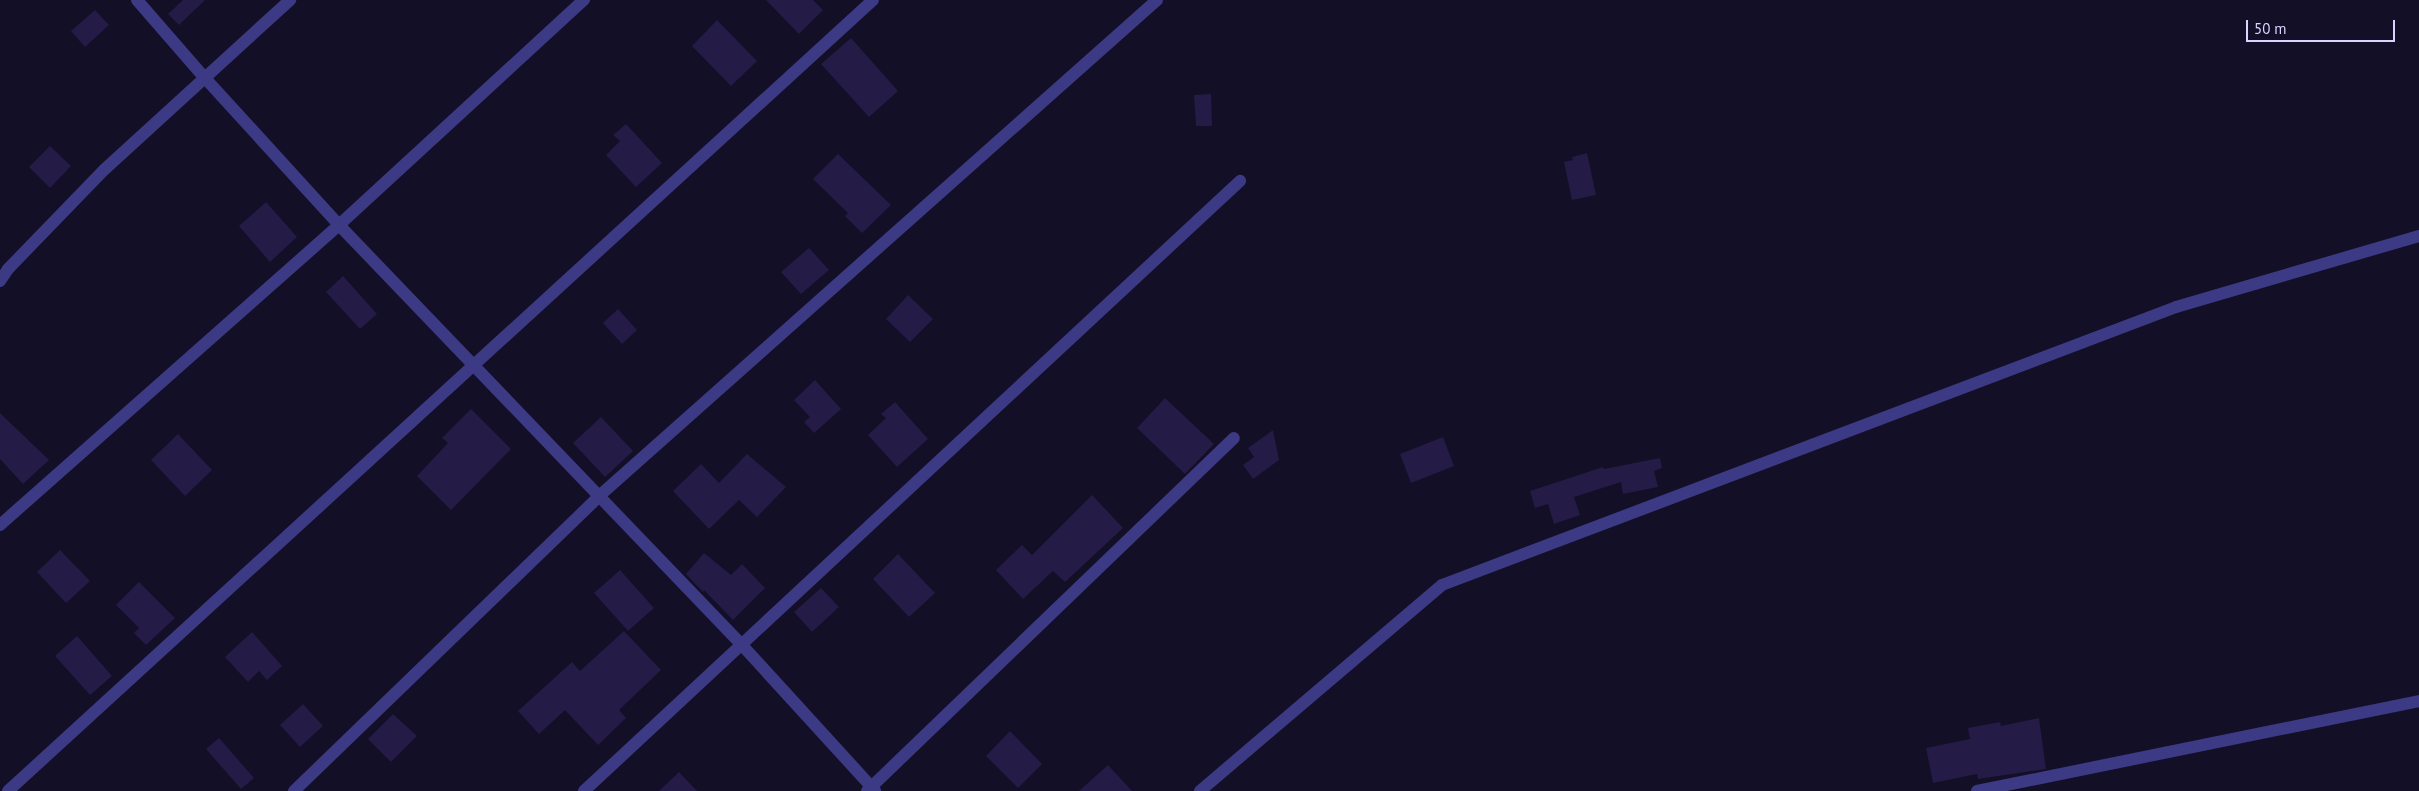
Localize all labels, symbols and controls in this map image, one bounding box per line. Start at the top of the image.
scale bar [2249,10,2398,42]
text: 50 m [2254,19,2287,38]

